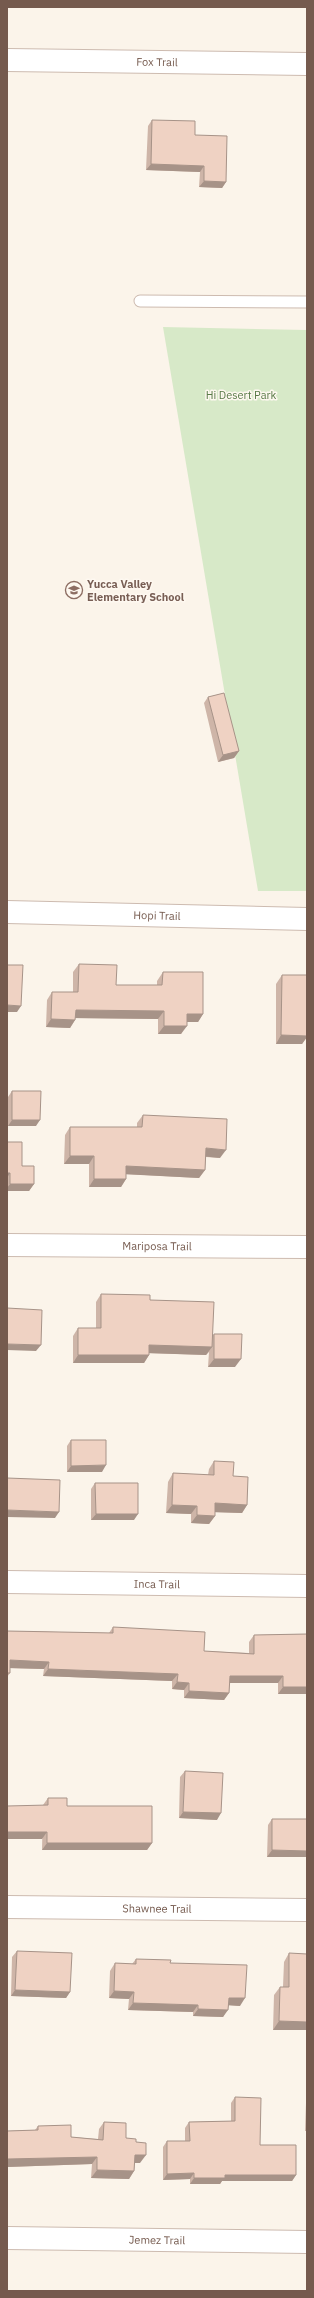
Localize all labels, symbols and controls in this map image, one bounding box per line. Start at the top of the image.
street label: Fox Trail [136,55,178,69]
park label: Hi Desert Park [206,388,277,402]
place label: Yucca Valley Elementary School [87,577,185,604]
school or university icon: Yucca Valley Elementary School [64,580,84,600]
street label: Hopi Trail [133,908,181,923]
street label: Mariposa Trail [122,1239,192,1253]
street label: Inca Trail [134,1577,180,1591]
street label: Shawnee Trail [122,1901,192,1916]
street label: Jemez Trail [129,2233,185,2247]

